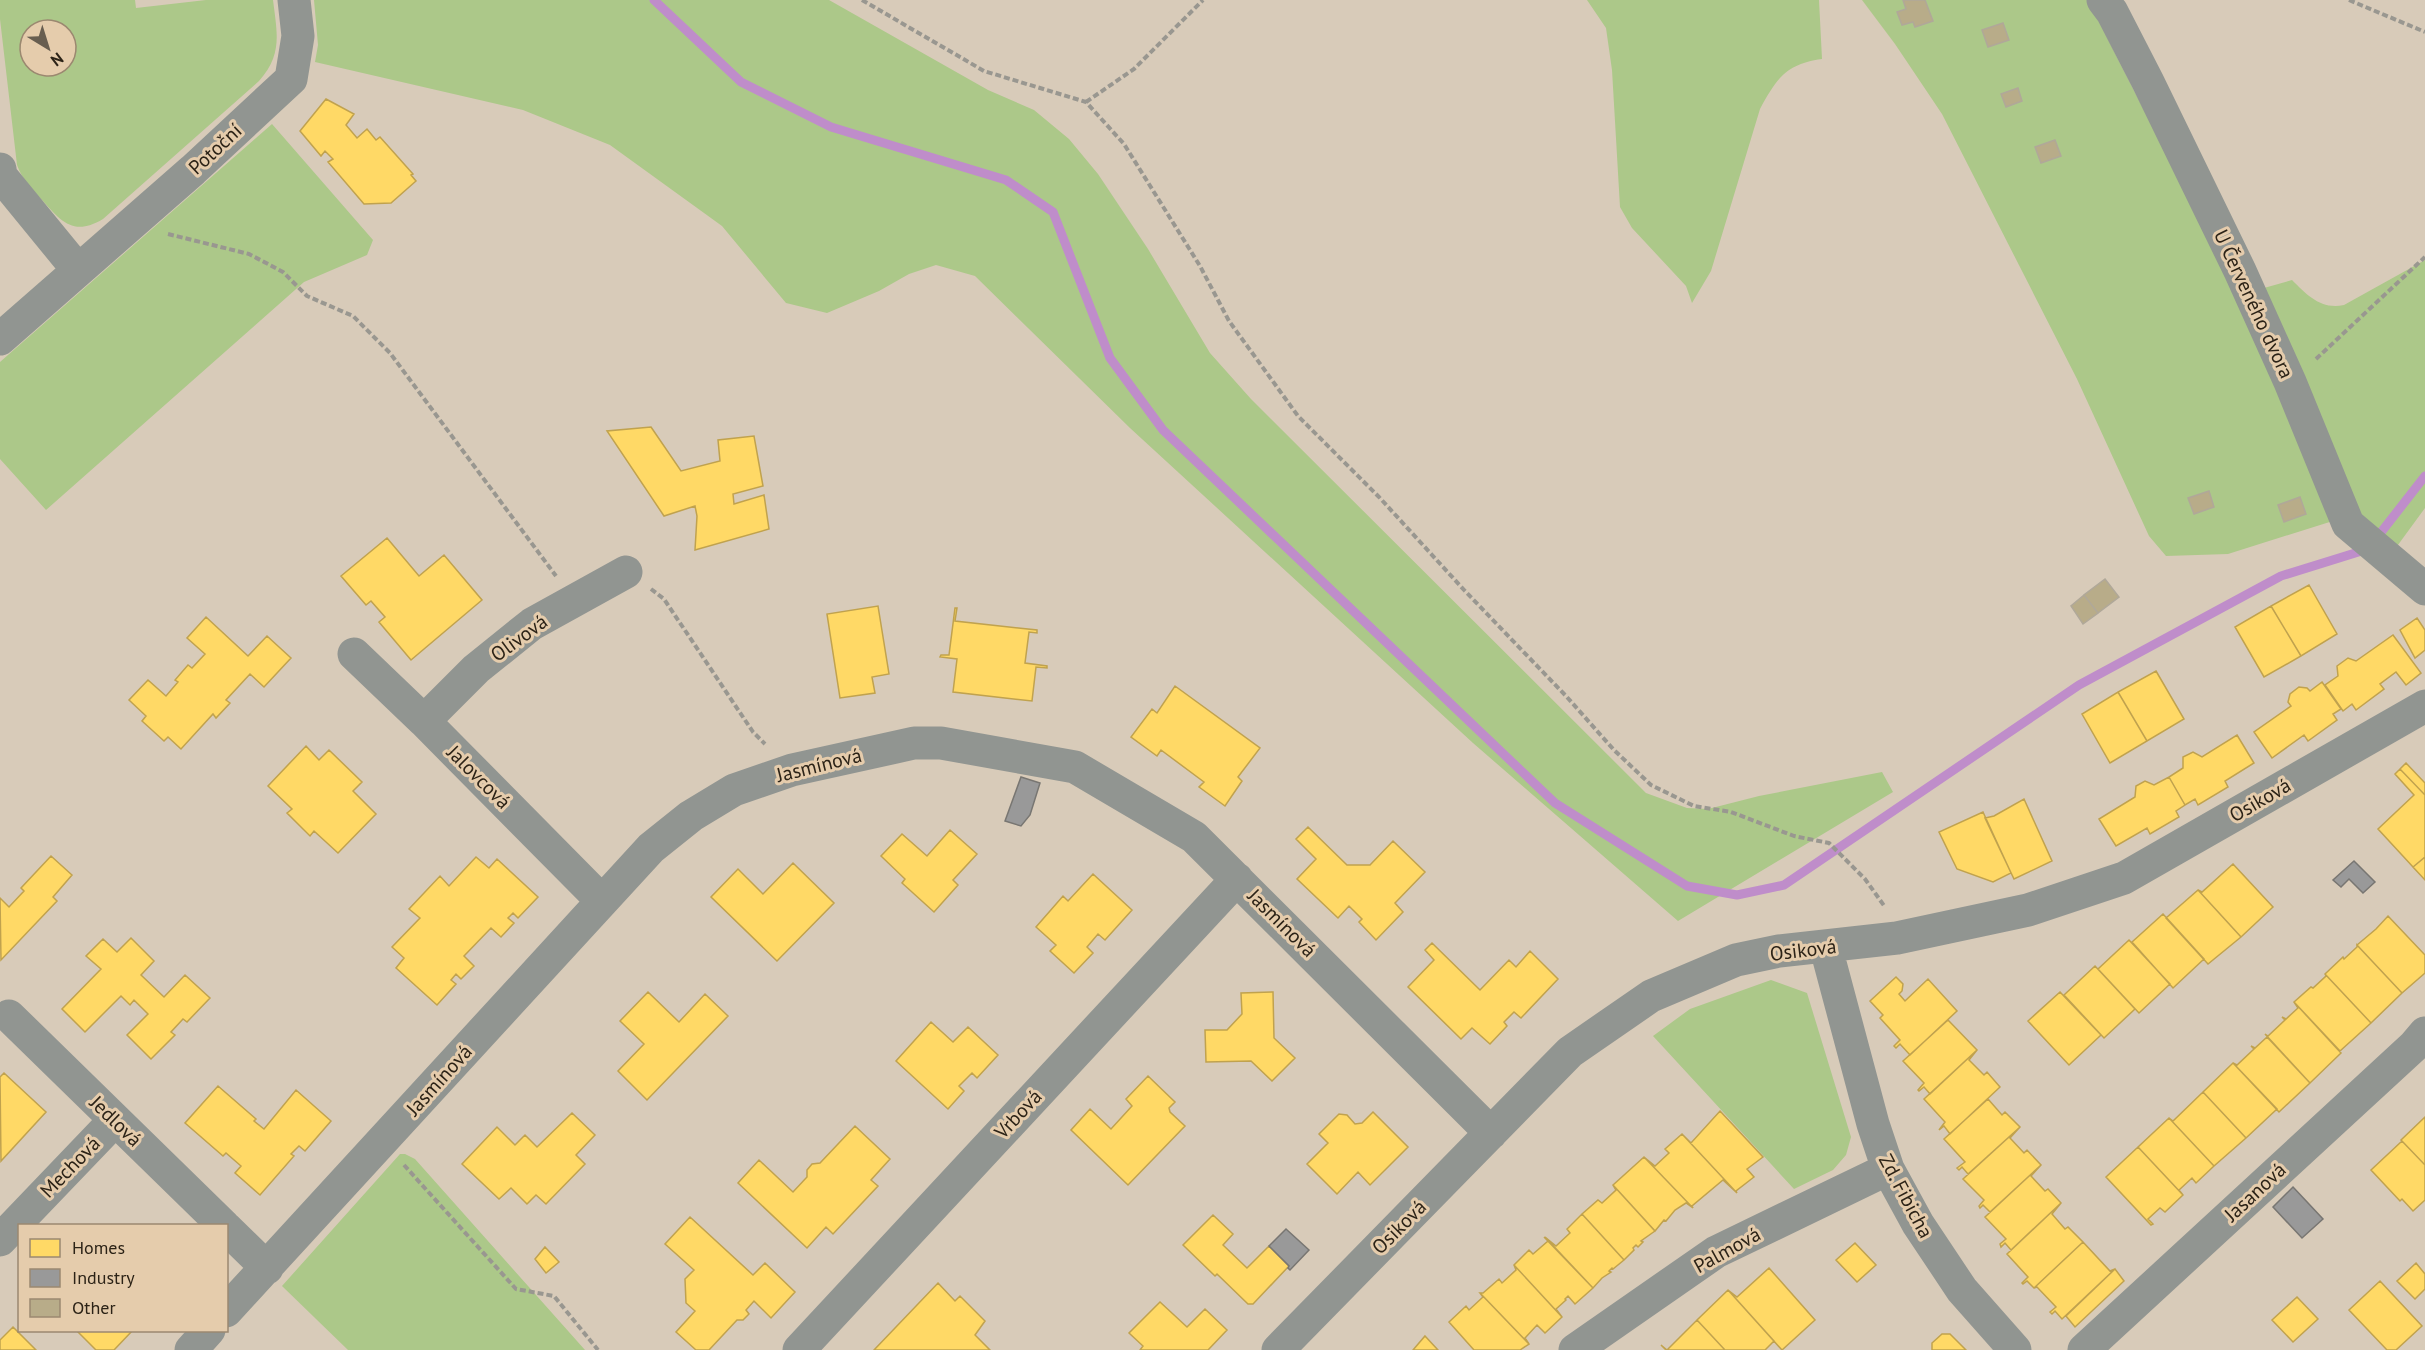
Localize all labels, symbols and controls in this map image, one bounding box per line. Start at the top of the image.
north arrow [18,18,78,78]
text: N [47,49,68,71]
street label: Potoční [183,118,247,180]
street label: U Červeného dvora [2208,225,2300,383]
street label: Olivová [485,609,553,667]
street label: Jalovcová [441,739,517,815]
street label: Jasmínová [773,742,864,788]
street label: Osiková [2225,772,2295,828]
street label: Jasmínová [1241,882,1322,963]
street label: Osiková [1768,933,1838,967]
street label: Jasmínová [400,1039,478,1122]
street label: Vrbová [988,1084,1047,1145]
street label: Jedlová [84,1089,148,1152]
street label: Mechová [34,1131,106,1203]
street label: Zd. Fibicha [1873,1150,1939,1242]
street label: Jasanová [2218,1157,2291,1228]
street label: Osiková [1366,1194,1432,1260]
street label: Palmová [1689,1221,1765,1279]
legend [18,1224,228,1332]
text: Homes [72,1236,125,1259]
text: Industry [72,1266,135,1289]
text: Other [72,1296,116,1319]

